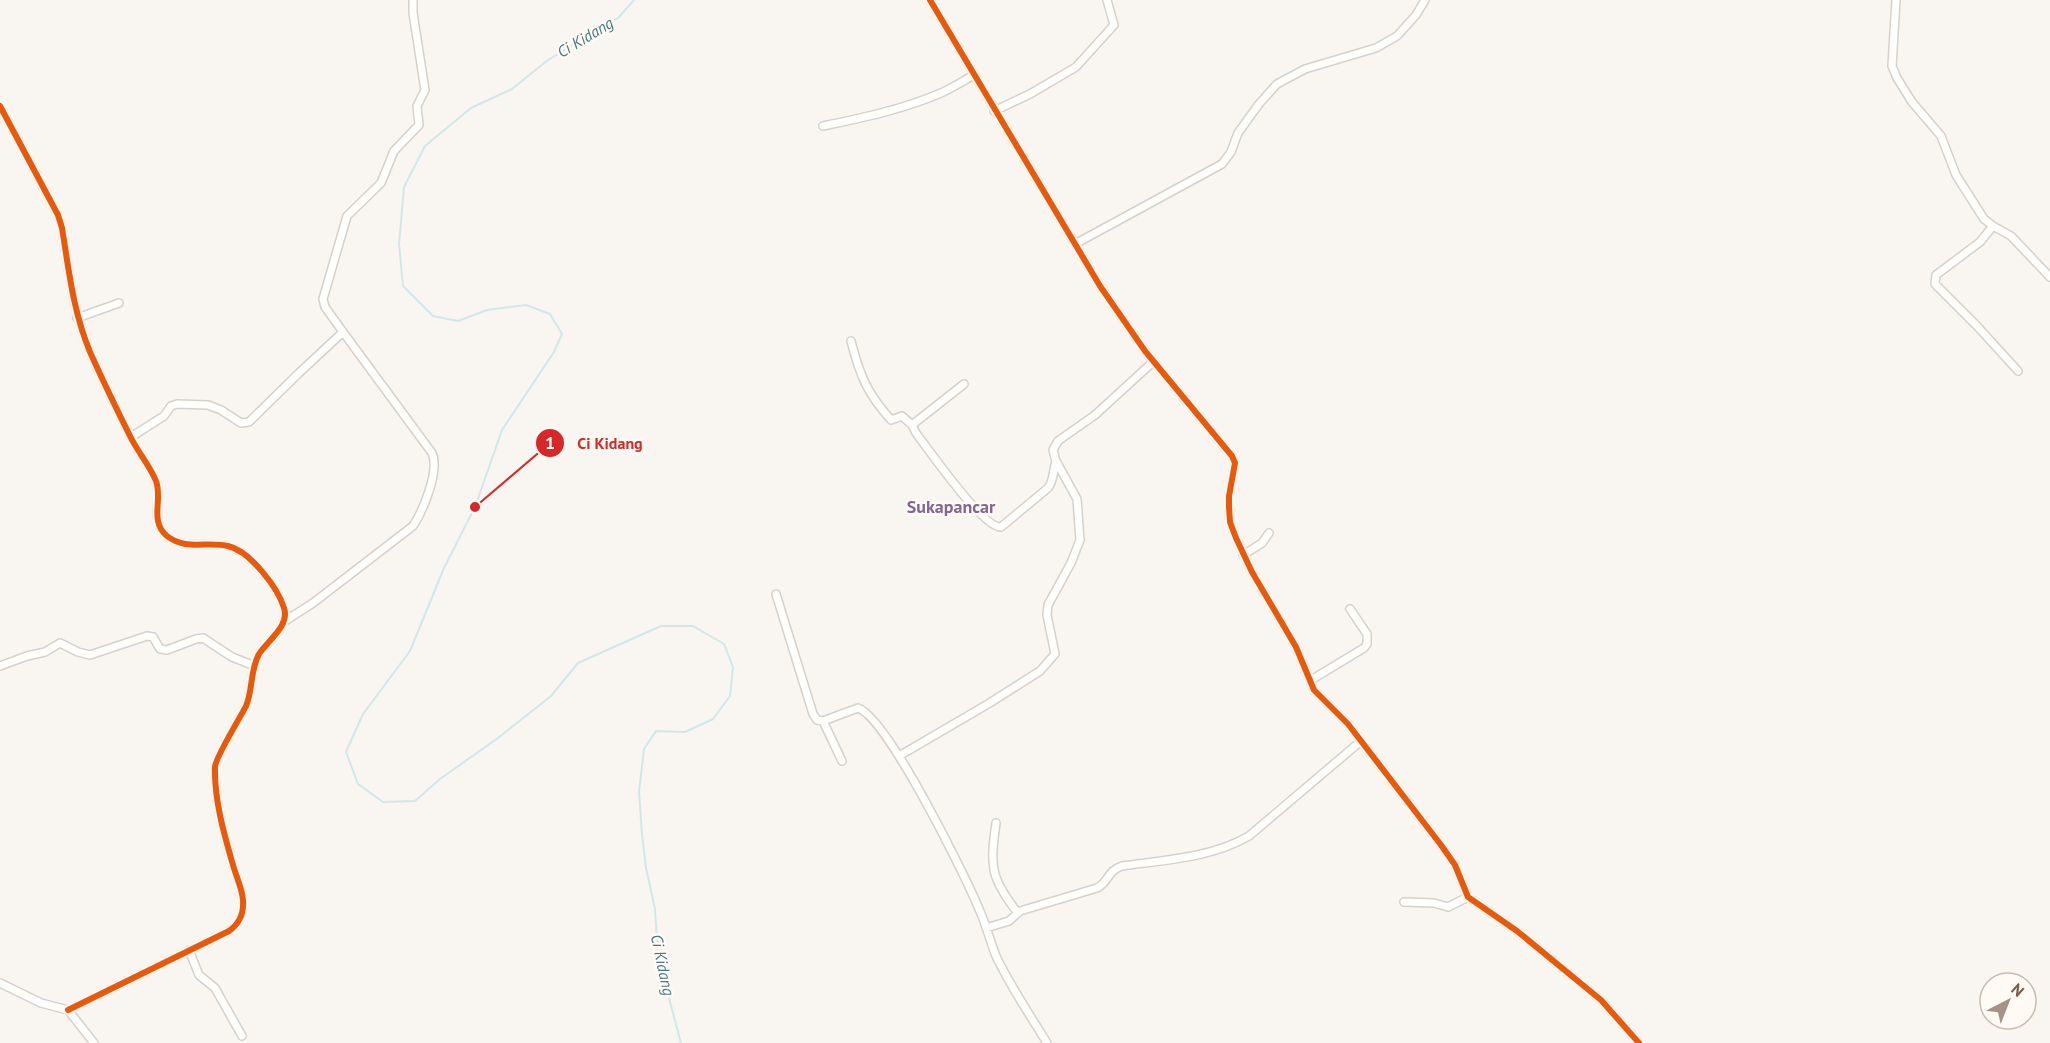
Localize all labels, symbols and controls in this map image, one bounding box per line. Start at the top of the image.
water label: Ci Kidang [553,12,617,62]
callout: Ci Kidang [535,426,654,460]
text: 1 [545,431,555,454]
text: Ci Kidang [577,433,643,453]
district label: Sukapancar [907,495,996,518]
water label: Ci Kidang [647,933,679,997]
north arrow [1978,971,2038,1031]
text: N [2007,979,2029,1001]

